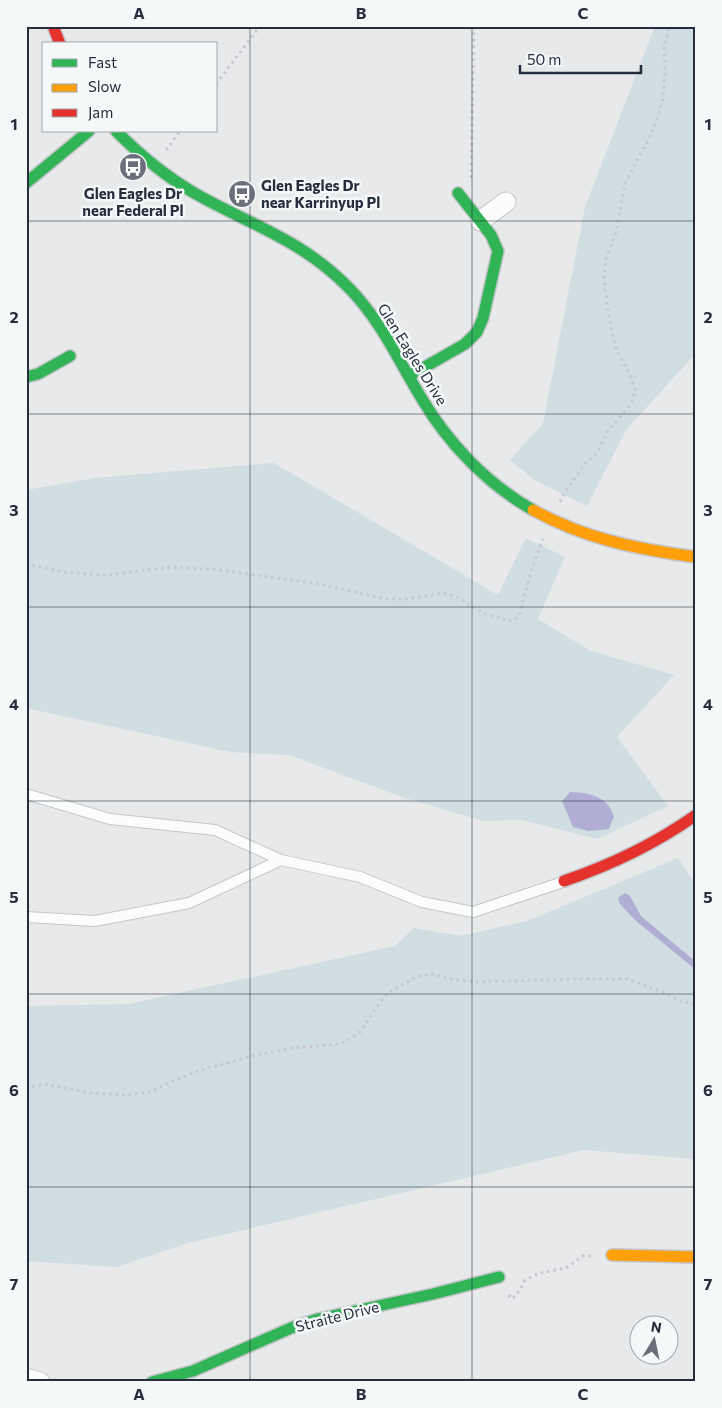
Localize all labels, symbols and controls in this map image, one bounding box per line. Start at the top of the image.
text: A [133,3,145,22]
text: B [356,3,367,22]
text: C [578,3,589,22]
legend [42,42,218,132]
scale bar [520,42,641,74]
text: 50 m [527,50,561,68]
text: Fast [88,53,117,71]
text: Slow [88,77,121,95]
text: Jam [88,103,113,121]
text: 1 [10,114,18,133]
text: 1 [704,114,712,133]
bus stop icon: Glen Eagles Dr near Federal Pl [118,152,148,182]
place label: Glen Eagles Dr near Karrinyup Pl [261,176,380,211]
bus stop icon: Glen Eagles Dr near Karrinyup Pl [227,179,257,209]
place label: Glen Eagles Dr near Federal Pl [82,184,184,219]
street label: Glen Eagles Drive [374,300,452,408]
text: 2 [9,307,19,326]
text: 2 [703,307,713,326]
text: 3 [9,500,19,519]
text: 3 [703,500,713,519]
text: 4 [9,694,19,713]
text: 4 [703,694,713,713]
text: 5 [9,887,19,906]
text: 5 [703,887,713,906]
text: 6 [9,1080,19,1099]
text: 6 [703,1080,713,1099]
text: 7 [10,1274,19,1293]
text: 7 [704,1274,713,1293]
street label: Straite Drive [293,1297,381,1335]
north arrow [630,1316,680,1366]
text: N [650,1317,663,1336]
text: A [133,1384,145,1403]
text: B [356,1384,367,1403]
text: C [578,1384,589,1403]

